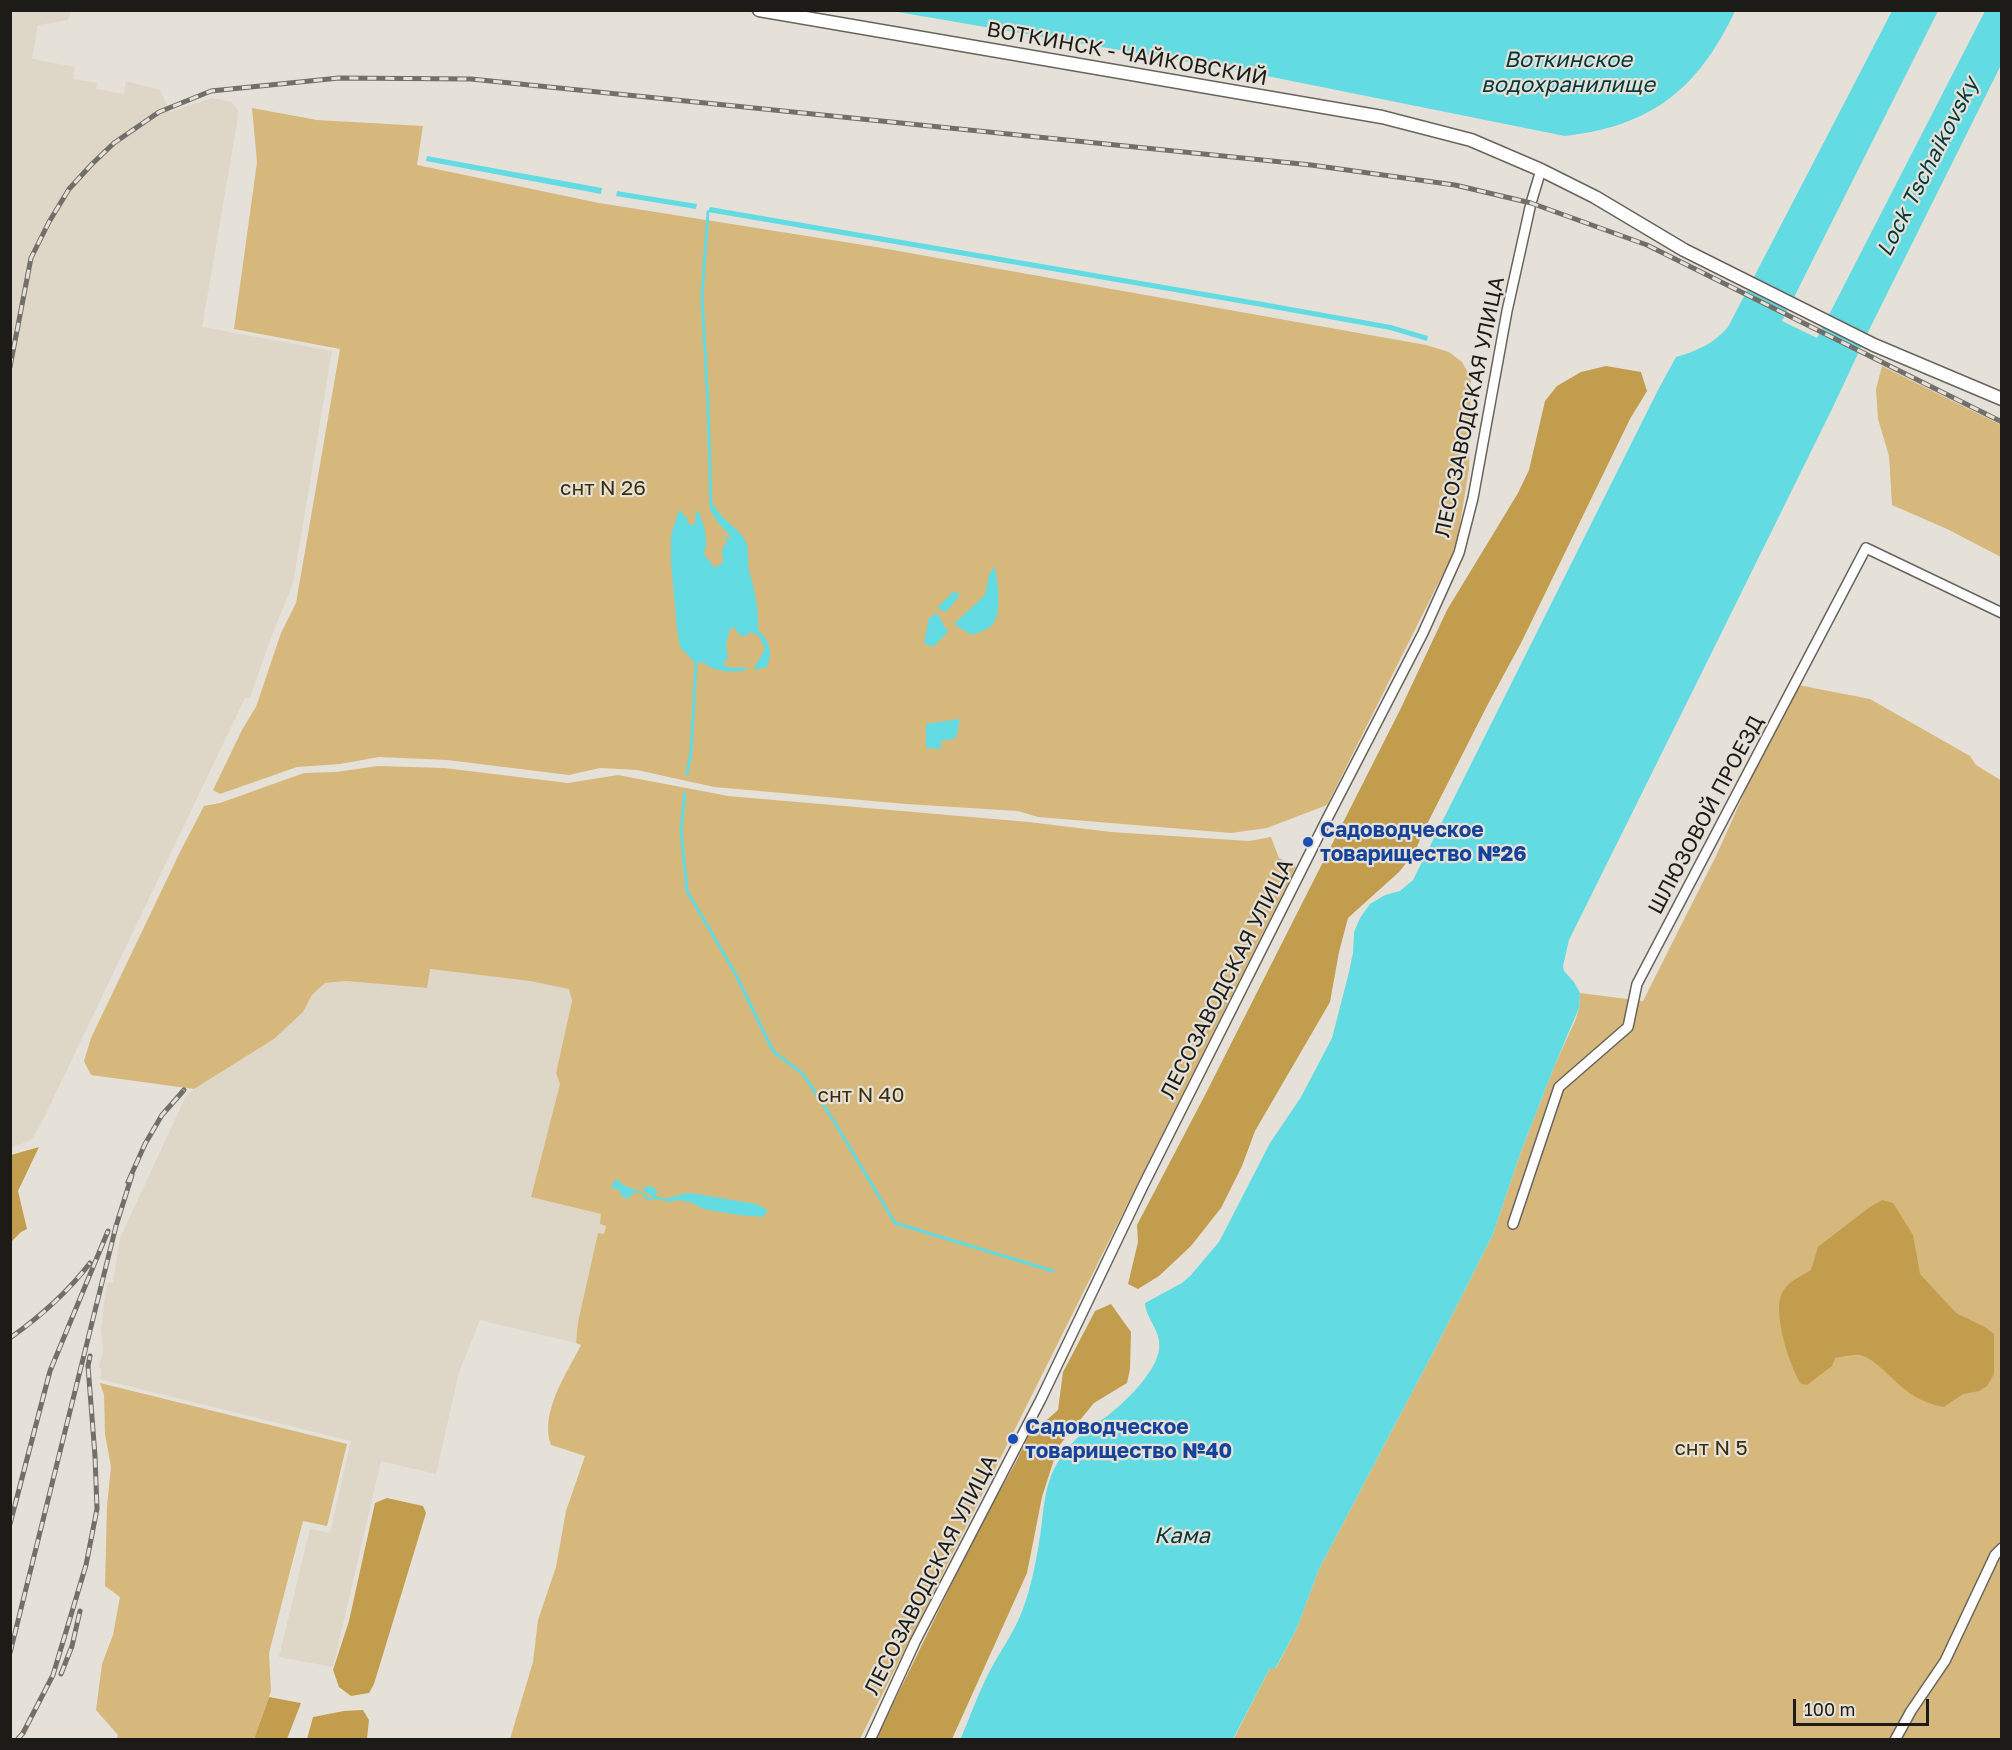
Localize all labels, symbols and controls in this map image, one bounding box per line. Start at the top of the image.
street label: ВОТКИНСК - ЧАЙКОВСКИЙ [985,17,1269,91]
water label: Воткинское водохранилище [1481,47,1655,98]
water label: Lock Tschaikovsky [1872,73,1984,261]
street label: ЛЕСОЗАВОДСКАЯ УЛИЦА [1430,274,1510,540]
park label: снт N 26 [560,475,646,501]
street label: ШЛЮЗОВОЙ ПРОЕЗД [1643,711,1769,919]
place label: Садоводческое товарищество №26 [1320,817,1527,867]
marker: Садоводческое товарищество №26 [1301,835,1315,849]
street label: ЛЕСОЗАВОДСКАЯ УЛИЦА [1155,855,1299,1103]
park label: снт N 40 [818,1082,904,1108]
place label: Садоводческое товарищество №40 [1025,1414,1232,1464]
marker: Садоводческое товарищество №40 [1006,1432,1020,1446]
park label: снт N 5 [1674,1435,1748,1461]
street label: ЛЕСОЗАВОДСКАЯ УЛИЦА [859,1451,1003,1699]
water label: Кама [1154,1523,1210,1549]
scale bar [1796,1687,1932,1725]
text: 100 m [1804,1698,1855,1720]

